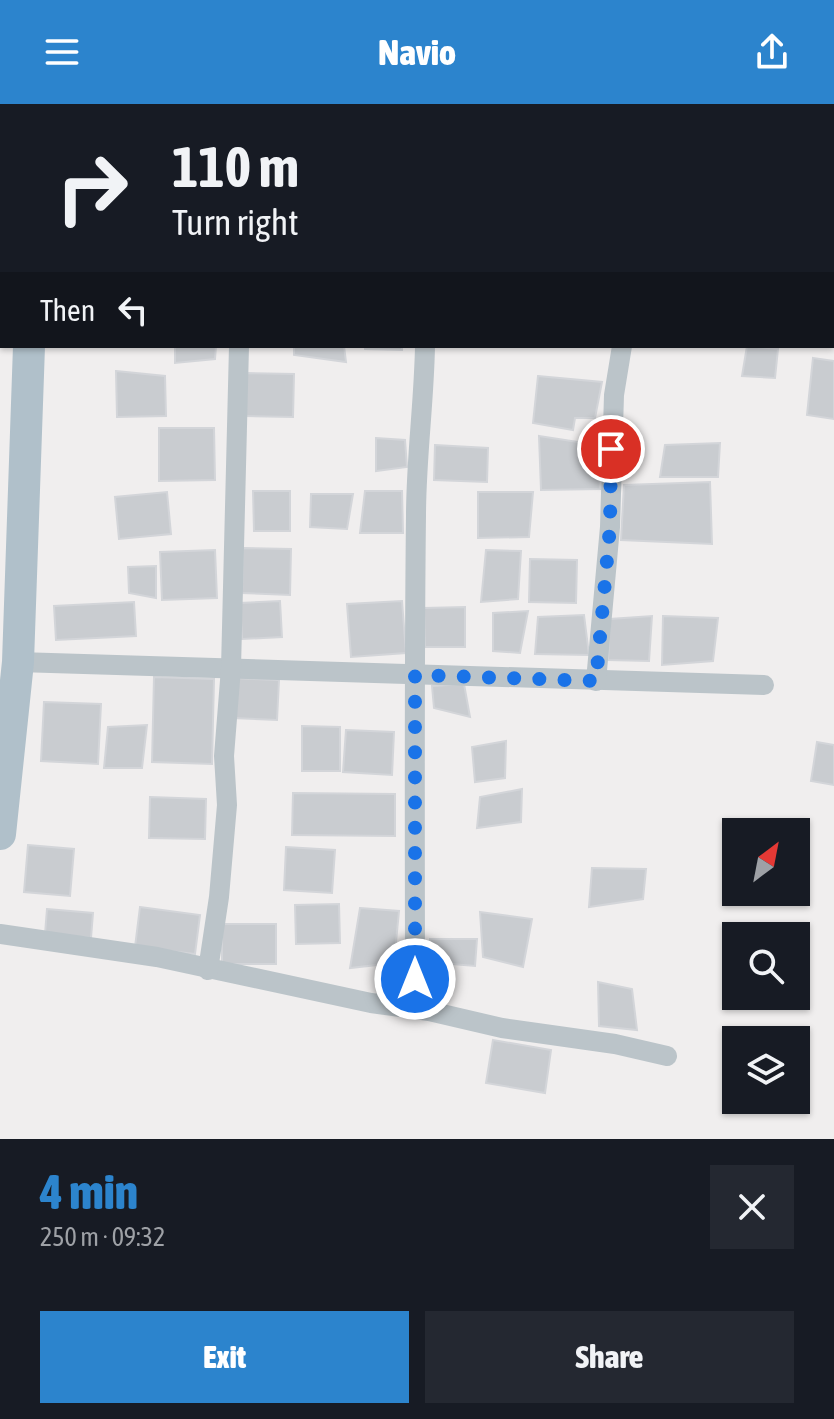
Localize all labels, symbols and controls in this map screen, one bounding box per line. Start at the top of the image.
icon: menu [40,30,84,74]
icon: share [750,30,794,74]
text: Navio [378,31,456,73]
text: 110 m [172,135,299,199]
icon: right [40,136,144,240]
text: Turn right [172,201,299,243]
icon: left [111,288,155,332]
text: Then [40,293,95,327]
pin [577,415,645,483]
icon: arrive [589,427,633,471]
north arrow [722,818,810,906]
map controls [722,818,810,1114]
button: search [722,922,810,1010]
position arrow [373,937,457,1021]
button: layers [722,1026,810,1114]
text: 4 min [40,1164,138,1219]
button: close [710,1165,794,1249]
text: 250 m · 09:32 [40,1222,165,1252]
button: Exit [40,1311,409,1403]
button: Share [425,1311,794,1403]

